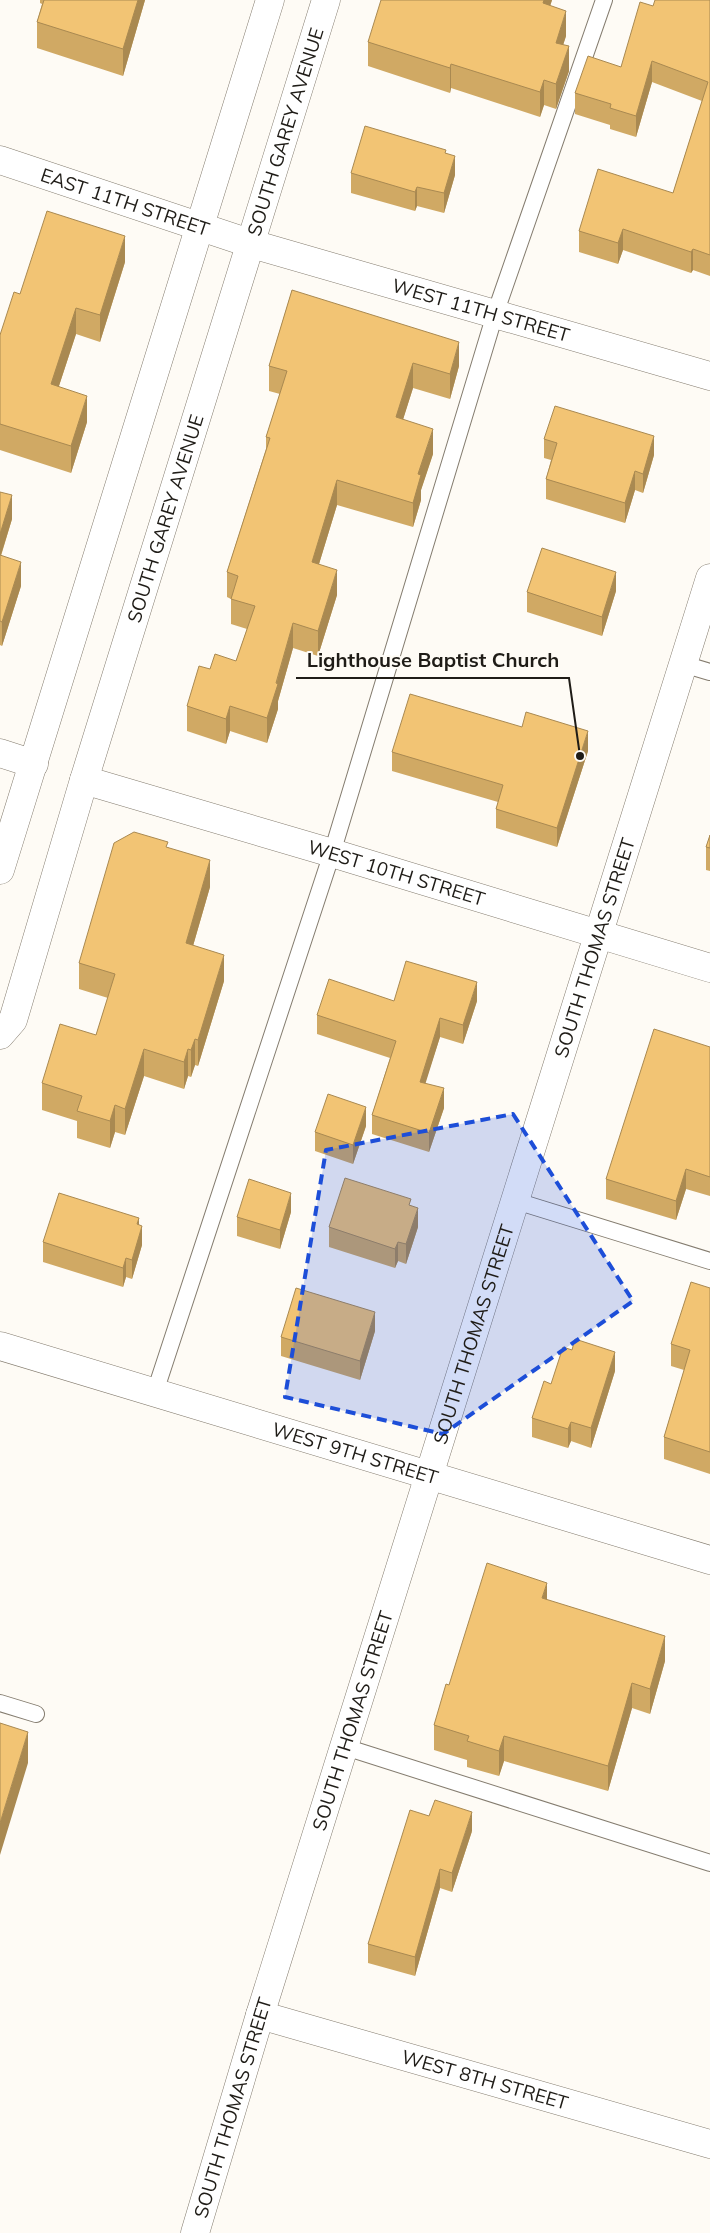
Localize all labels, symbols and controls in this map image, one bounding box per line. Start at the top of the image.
street label: SOUTH GAREY AVENUE [242,25,329,239]
street label: EAST 11TH STREET [38,162,213,241]
street label: WEST 11TH STREET [389,273,573,347]
street label: SOUTH GAREY AVENUE [122,411,209,625]
callout: Lighthouse Baptist Church [296,643,569,678]
text: Lighthouse Baptist Church [307,647,559,672]
street label: SOUTH THOMAS STREET [549,834,640,1060]
street label: WEST 10TH STREET [305,835,488,911]
street label: SOUTH THOMAS STREET [428,1221,519,1447]
street label: WEST 9TH STREET [269,1417,442,1490]
street label: SOUTH THOMAS STREET [307,1607,398,1833]
street label: SOUTH THOMAS STREET [188,1994,277,2221]
street label: WEST 8TH STREET [399,2044,572,2115]

